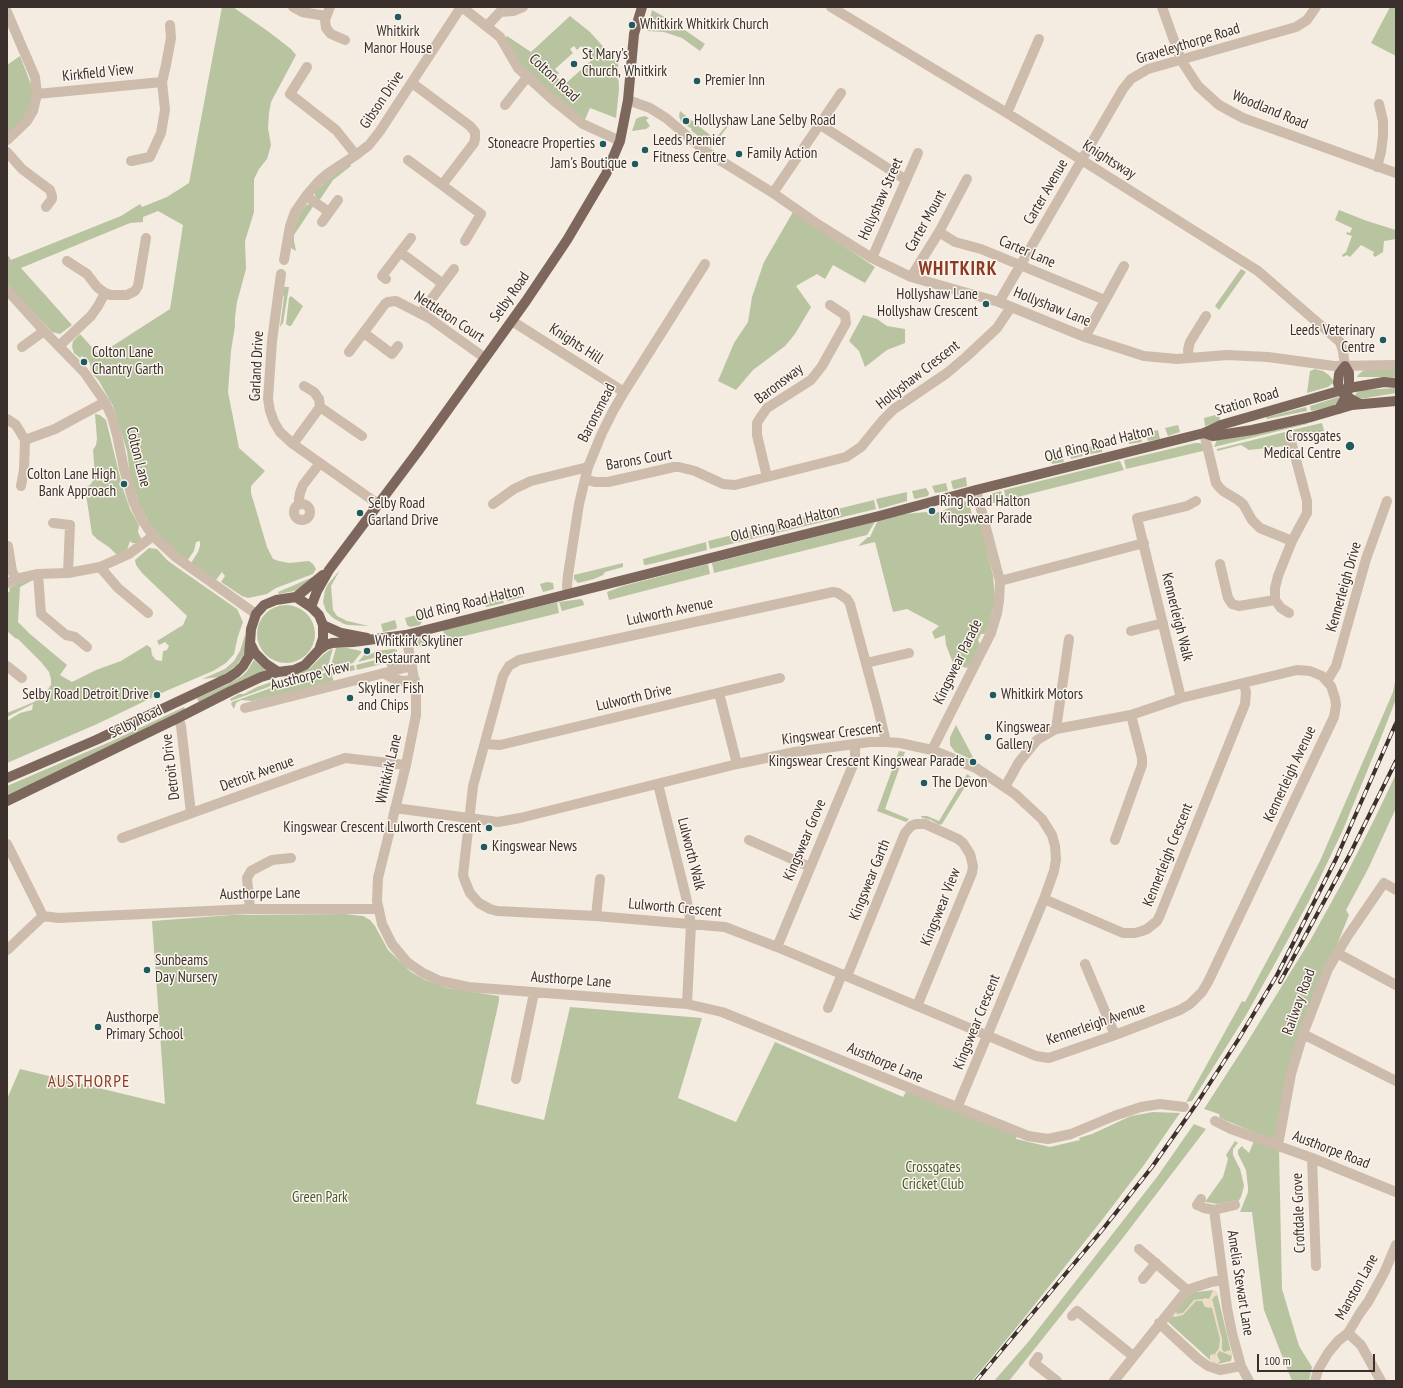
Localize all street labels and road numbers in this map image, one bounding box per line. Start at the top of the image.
street label: Graveleythorpe Road [1134,20,1242,68]
street label: Colton Road [525,50,583,106]
street label: Kirkfield View [61,60,135,86]
street label: Gibson Drive [356,68,408,132]
street label: Woodland Road [1229,87,1311,133]
street label: Knightsway [1079,137,1139,183]
street label: Hollyshaw Street [855,155,907,243]
street label: Carter Avenue [1020,156,1072,228]
street label: Carter Mount [902,187,950,255]
street label: Carter Lane [996,232,1058,272]
street label: Selby Road [486,269,534,325]
street label: Hollyshaw Lane [1011,283,1093,331]
street label: Nettleton Court [410,288,488,346]
street label: Knights Hill [546,320,606,368]
street label: Garland Drive [246,330,268,402]
street label: Hollyshaw Crescent [873,337,963,413]
street label: Baronsway [751,360,807,408]
street label: Baronsmead [575,381,619,445]
street label: Station Road [1213,384,1281,420]
street label: Old Ring Road Halton [1043,422,1155,466]
street label: Colton Lane [122,425,154,489]
street label: Barons Court [605,445,673,475]
street label: Old Ring Road Halton [729,502,841,546]
street label: Kennerleigh Drive [1323,540,1365,634]
street label: Kennerleigh Walk [1157,571,1197,663]
street label: Old Ring Road Halton [414,581,526,625]
street label: Lulworth Avenue [625,594,715,630]
street label: Kingswear Parade [930,617,986,707]
street label: Austhorpe View [269,657,351,695]
street label: Lulworth Drive [595,681,673,715]
street label: Selby Road [106,701,166,743]
street label: Kingswear Crescent [781,719,883,749]
street label: Kennerleigh Avenue [1260,723,1320,825]
street label: Whitkirk Lane [372,732,406,806]
street label: Detroit Drive [158,733,184,801]
street label: Detroit Avenue [218,752,296,796]
street label: Kingswear Grove [780,797,830,883]
street label: Kennerleigh Crescent [1139,801,1197,909]
street label: Lulworth Walk [673,816,709,892]
street label: Kingswear Garth [846,837,894,923]
street label: Kingswear View [917,866,965,948]
street label: Austhorpe Lane [220,884,300,904]
street label: Lulworth Crescent [628,895,722,921]
street label: Railway Road [1279,966,1319,1038]
street label: Austhorpe Lane [530,968,612,992]
street label: Kingswear Crescent [950,972,1004,1072]
street label: Kennerleigh Avenue [1044,999,1148,1049]
street label: Austhorpe Lane [844,1039,926,1087]
street label: Austhorpe Road [1290,1127,1372,1173]
street label: Croftdale Grove [1289,1173,1309,1253]
street label: Amelia Stewart Lane [1223,1229,1257,1337]
street label: Manston Lane [1332,1251,1382,1323]

